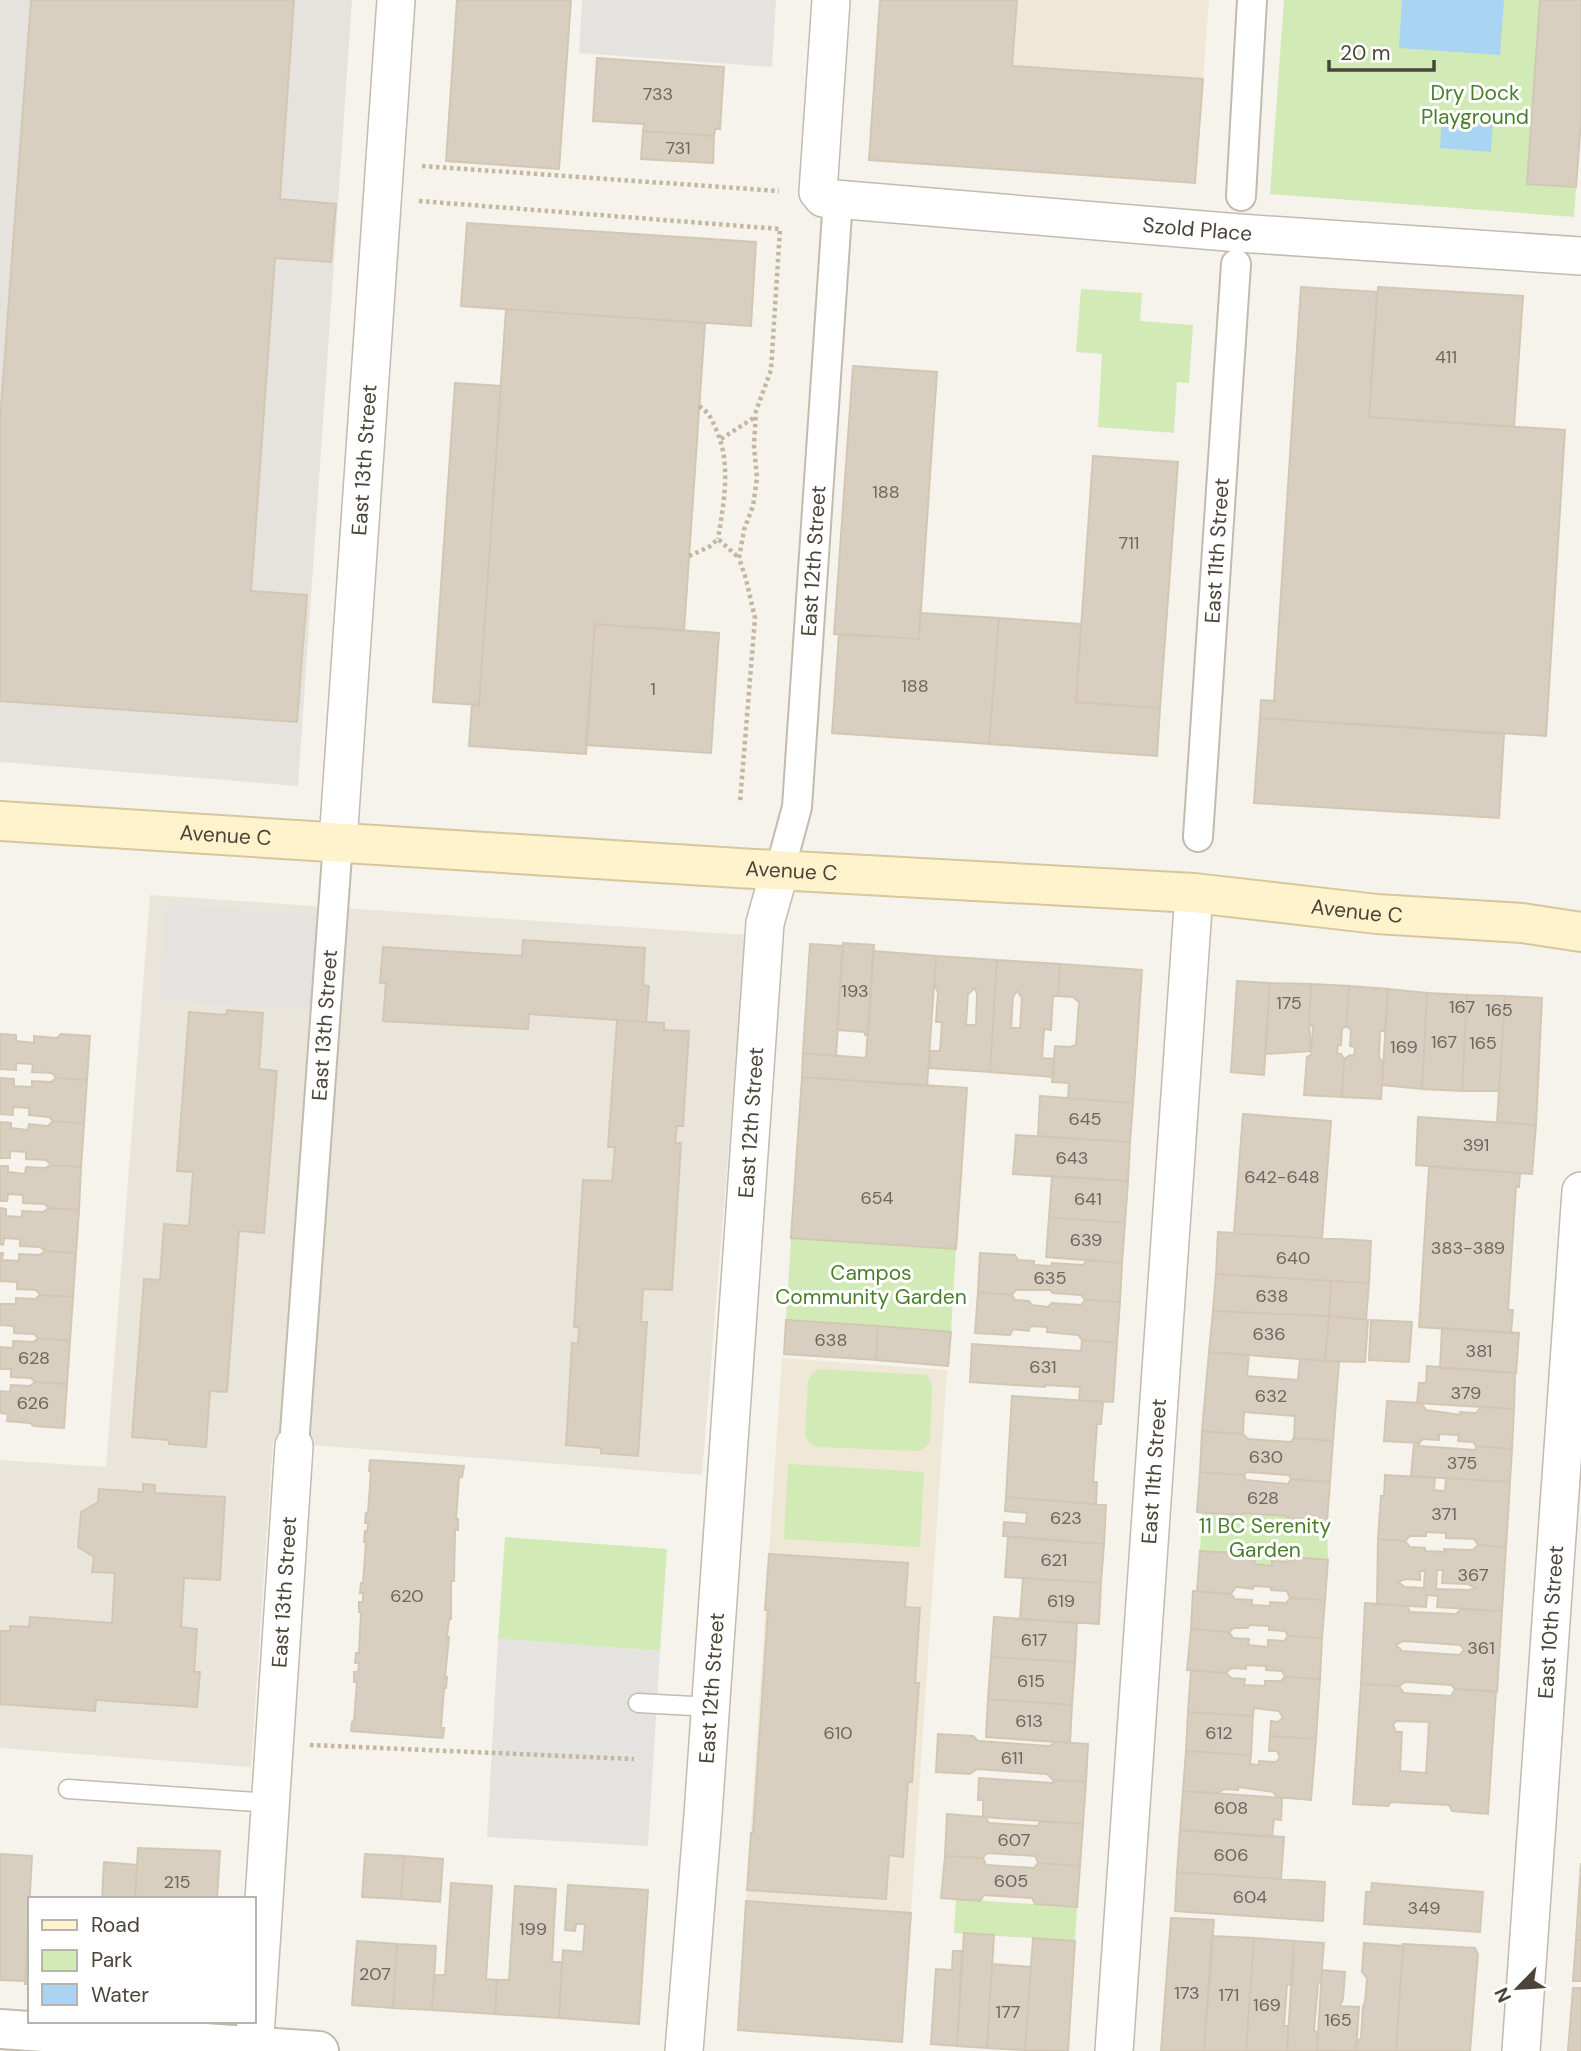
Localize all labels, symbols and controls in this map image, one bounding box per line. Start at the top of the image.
scale bar [1329,28,1434,72]
text: 20 m [1340,39,1391,67]
park label: Dry Dock Playground [1421,79,1529,131]
house number: 733 [643,82,673,106]
house number: 731 [665,136,691,160]
street label: Szold Place [1141,211,1253,248]
house number: 411 [1435,345,1457,369]
street label: East 13th Street [345,383,383,537]
street label: East 11th Street [1198,477,1236,624]
house number: 188 [872,480,900,504]
street label: East 12th Street [795,484,833,637]
house number: 711 [1119,531,1139,555]
house number: 188 [901,674,929,698]
house number: 1 [650,677,656,701]
street label: Avenue C [179,818,272,852]
street label: Avenue C [745,854,838,887]
street label: Avenue C [1309,893,1403,930]
street label: East 13th Street [305,948,344,1102]
house number: 193 [841,979,869,1003]
house number: 175 [1276,991,1302,1015]
house number: 167 [1449,995,1475,1019]
house number: 165 [1485,998,1513,1022]
house number: 167 [1431,1030,1457,1054]
house number: 165 [1469,1031,1497,1055]
house number: 169 [1390,1035,1418,1059]
street label: East 12th Street [732,1046,770,1199]
house number: 645 [1068,1107,1102,1131]
house number: 391 [1463,1133,1489,1157]
house number: 643 [1056,1146,1088,1170]
house number: 642-648 [1244,1165,1320,1189]
house number: 654 [861,1186,893,1210]
house number: 641 [1074,1187,1102,1211]
house number: 639 [1070,1228,1102,1252]
house number: 383-389 [1431,1236,1505,1260]
house number: 640 [1276,1246,1310,1270]
park label: Campos Community Garden [775,1259,967,1311]
house number: 635 [1034,1266,1066,1290]
house number: 638 [1256,1284,1288,1308]
house number: 636 [1252,1322,1286,1346]
house number: 638 [815,1328,847,1352]
house number: 381 [1466,1339,1492,1363]
house number: 628 [18,1346,50,1370]
house number: 631 [1029,1355,1057,1379]
house number: 379 [1451,1381,1481,1405]
house number: 632 [1255,1384,1287,1408]
house number: 626 [17,1391,49,1415]
street label: East 11th Street [1135,1398,1173,1545]
house number: 630 [1249,1445,1283,1469]
house number: 375 [1447,1451,1477,1475]
house number: 628 [1247,1486,1279,1510]
house number: 371 [1431,1502,1457,1526]
house number: 623 [1050,1506,1082,1530]
park label: 11 BC Serenity Garden [1199,1512,1332,1564]
street label: East 13th Street [265,1515,303,1669]
street label: East 10th Street [1532,1544,1570,1700]
house number: 621 [1041,1548,1067,1572]
house number: 367 [1457,1563,1489,1587]
house number: 620 [390,1584,424,1608]
house number: 619 [1047,1589,1075,1613]
street label: East 12th Street [693,1612,731,1765]
house number: 617 [1021,1628,1047,1652]
house number: 361 [1467,1636,1495,1660]
house number: 615 [1017,1669,1045,1693]
house number: 613 [1015,1709,1043,1733]
house number: 610 [823,1721,853,1745]
house number: 612 [1205,1721,1233,1745]
house number: 611 [1001,1746,1023,1770]
house number: 608 [1214,1796,1248,1820]
house number: 607 [998,1828,1030,1852]
house number: 606 [1214,1843,1248,1867]
house number: 605 [994,1869,1028,1893]
house number: 215 [164,1870,190,1894]
house number: 604 [1233,1885,1267,1909]
house number: 349 [1408,1896,1440,1920]
legend [28,1897,256,2023]
text: Road [91,1911,140,1939]
house number: 199 [519,1917,547,1941]
text: Park [91,1946,133,1974]
north arrow [1483,1953,1553,2023]
house number: 207 [359,1962,391,1986]
text: Water [91,1981,149,2009]
house number: 173 [1174,1981,1200,2005]
house number: 171 [1219,1983,1239,2007]
text: N [1489,1983,1517,2007]
house number: 169 [1253,1993,1281,2017]
house number: 177 [996,2000,1020,2024]
house number: 165 [1324,2008,1352,2032]

